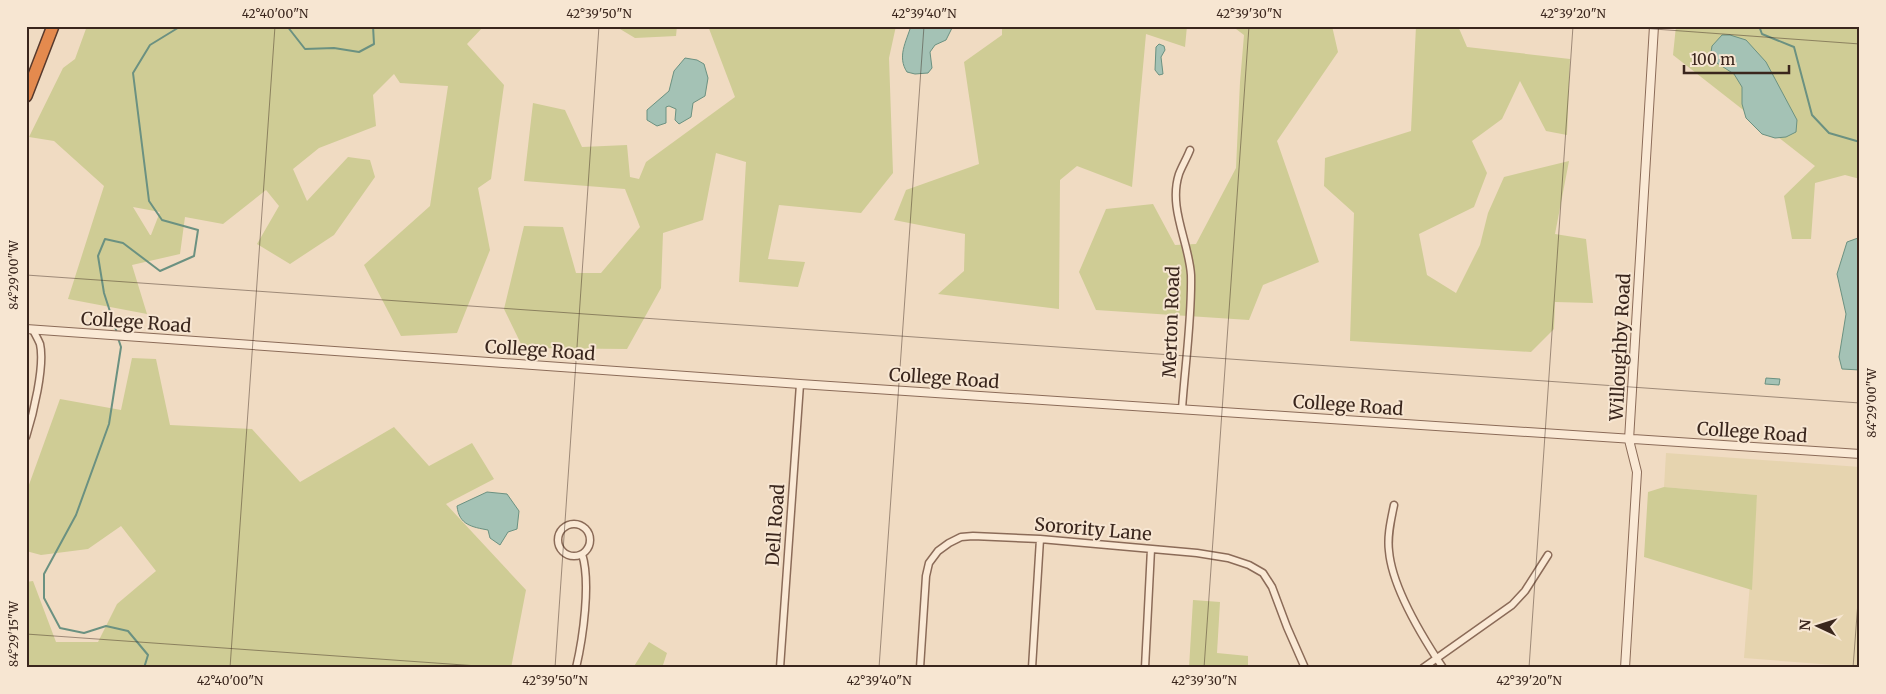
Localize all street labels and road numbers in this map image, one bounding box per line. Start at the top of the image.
street label: Merton Road [1158,265,1184,378]
street label: Willoughby Road [1605,272,1635,422]
street label: College Road [80,307,192,337]
street label: College Road [484,335,596,365]
street label: College Road [888,363,1000,393]
street label: College Road [1292,390,1404,420]
street label: College Road [1696,417,1808,447]
street label: Dell Road [761,483,789,567]
street label: Sorority Lane [1033,512,1153,546]

